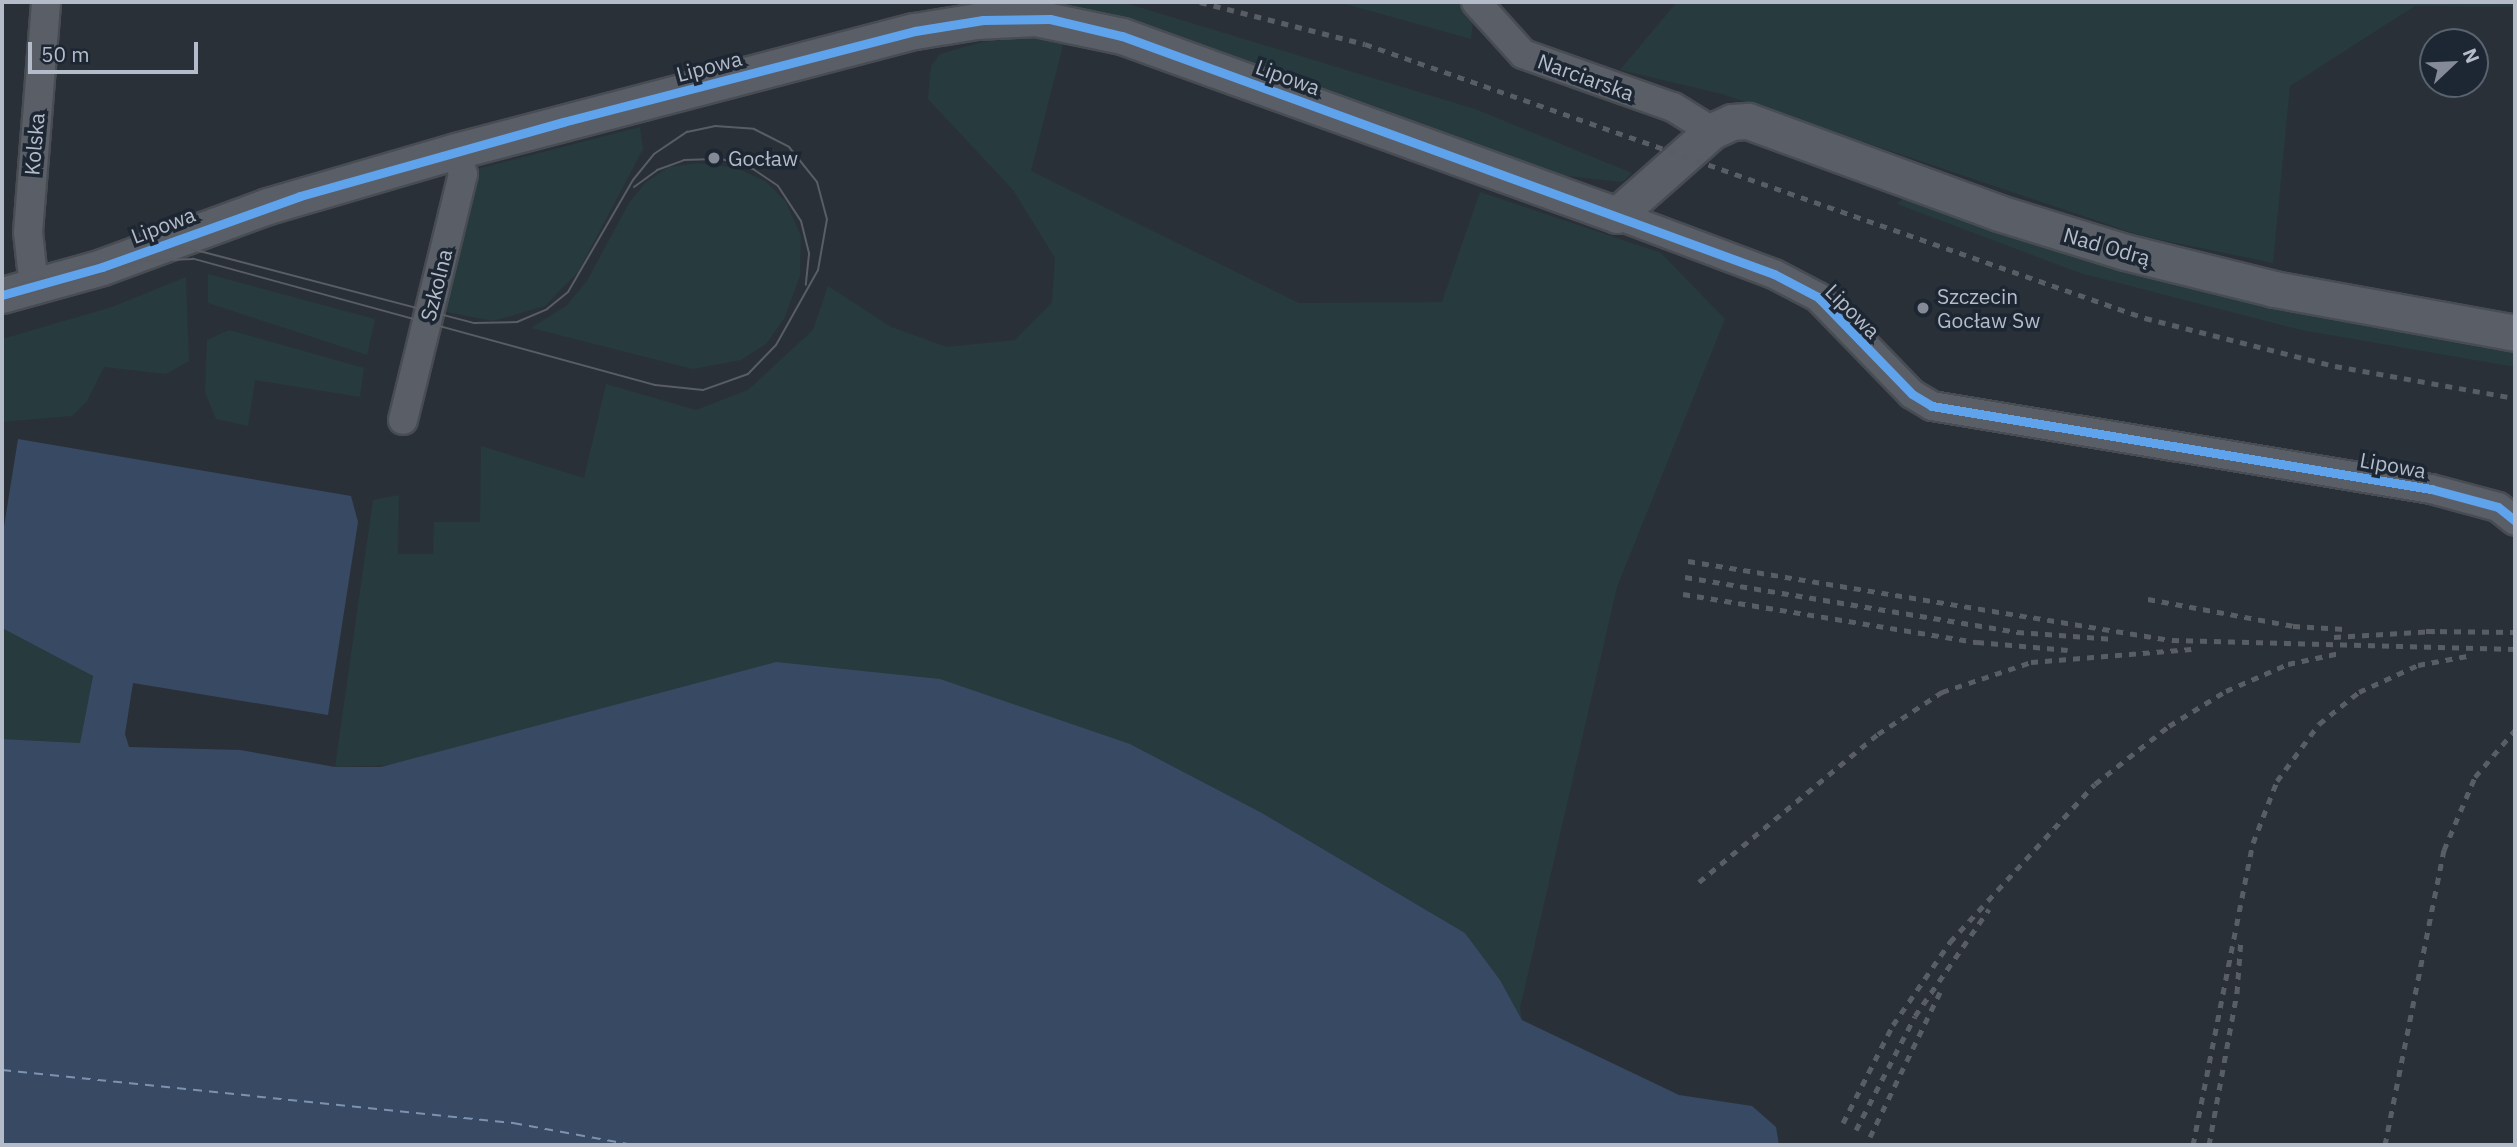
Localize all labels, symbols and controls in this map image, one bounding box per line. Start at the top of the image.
scale bar [32,28,201,72]
north arrow [2419,28,2489,98]
text: 50 m [41,40,90,68]
street label: Lipowa [673,45,745,87]
text: N [2458,45,2485,67]
street label: Narciarska [1534,48,1638,106]
street label: Lipowa [1252,54,1324,100]
street label: Kolska [19,112,49,176]
place label: Gocław [728,145,798,171]
marker: Gocław [706,150,722,166]
street label: Lipowa [127,201,199,249]
street label: Nad Odrą [2061,222,2153,270]
street label: Szkolna [415,246,457,324]
street label: Lipowa [1820,278,1886,344]
place label: Szczecin Gocław Sw [1937,283,2040,333]
marker: Szczecin Gocław Sw [1915,300,1931,316]
street label: Lipowa [2358,447,2428,483]

